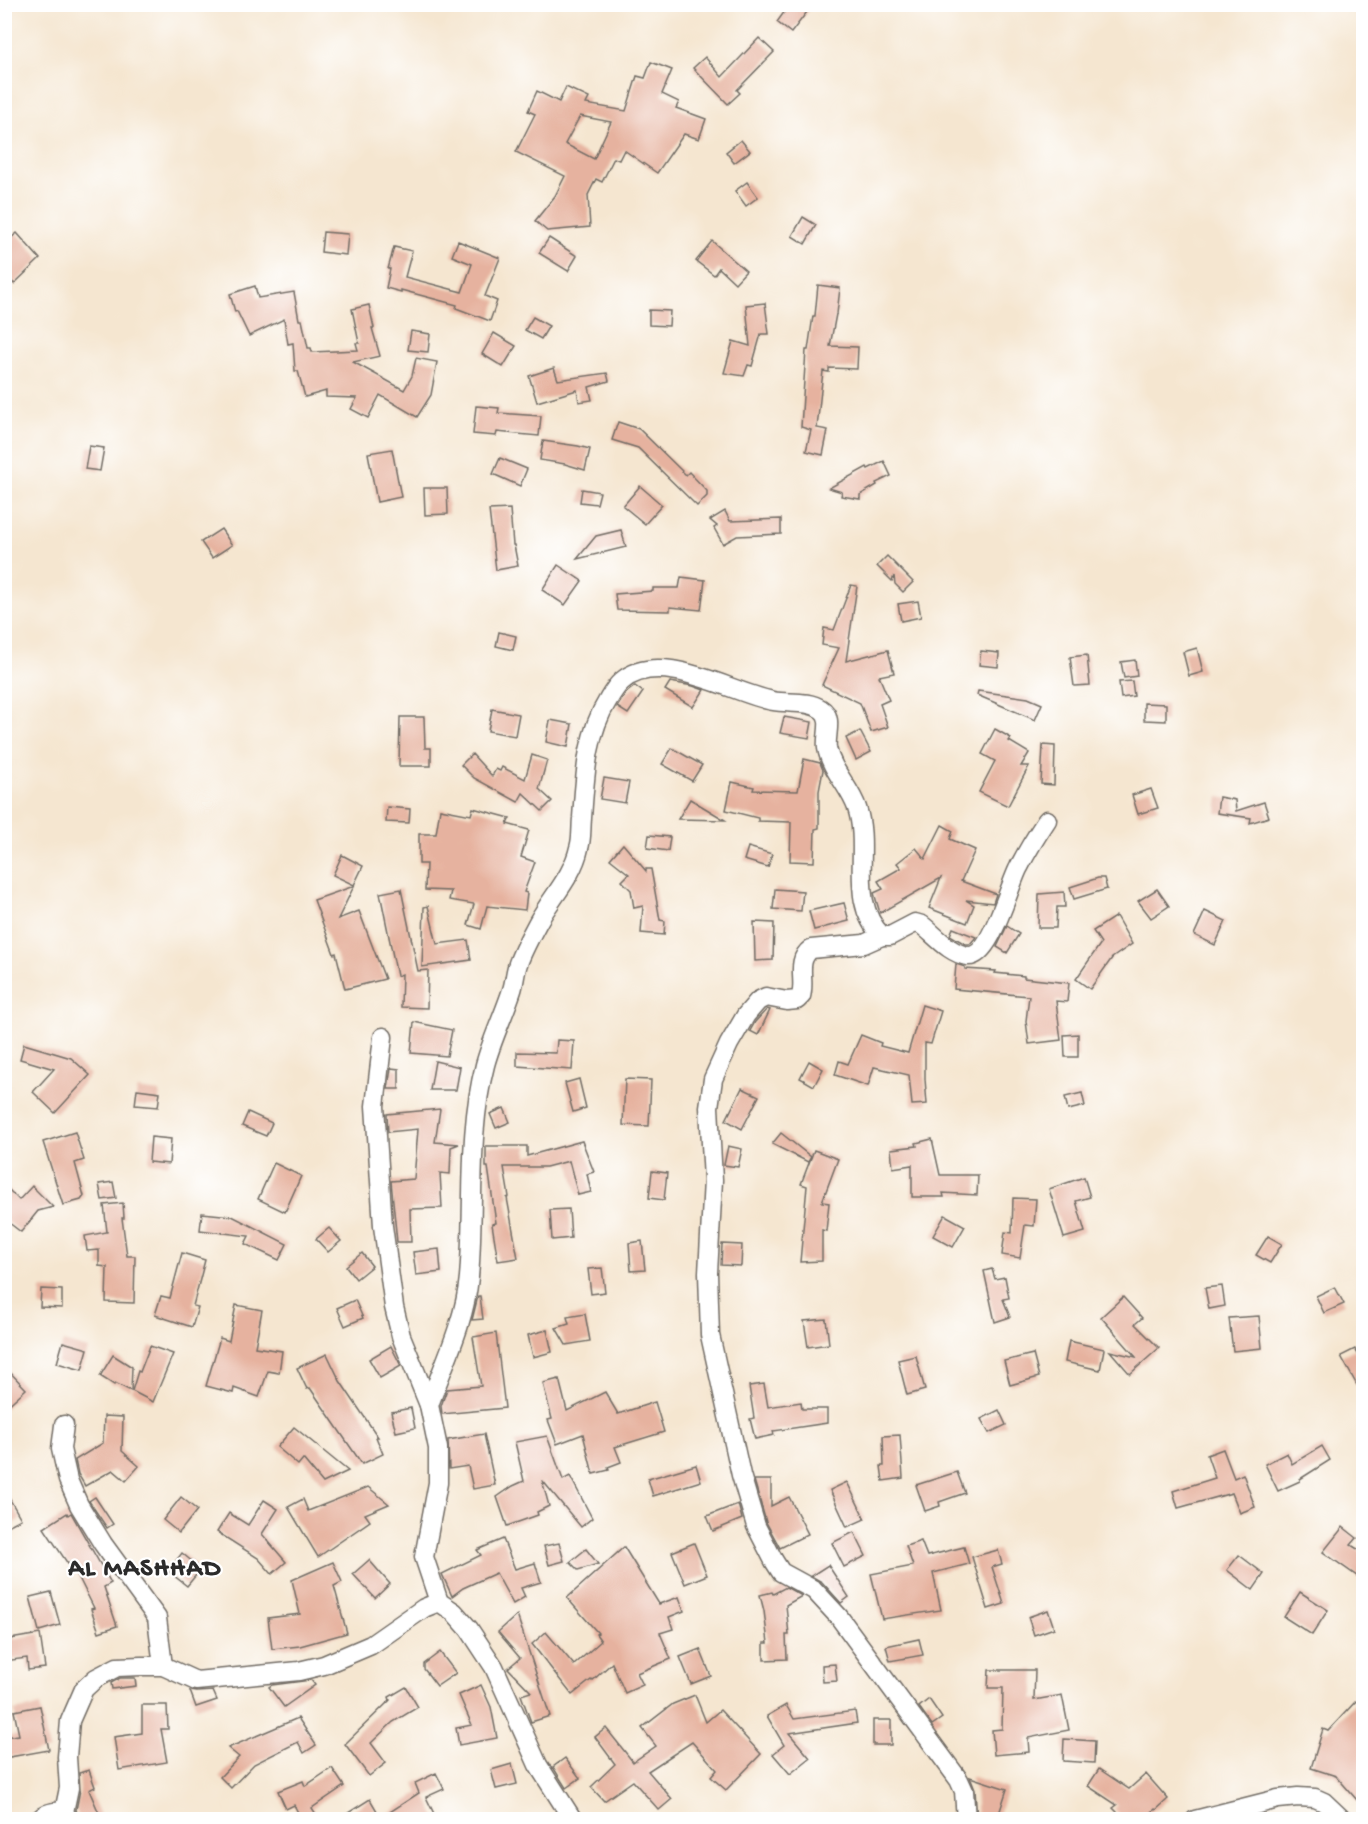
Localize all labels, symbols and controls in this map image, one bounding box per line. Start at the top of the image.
district label: AL MASHHAD [67,1555,222,1586]

